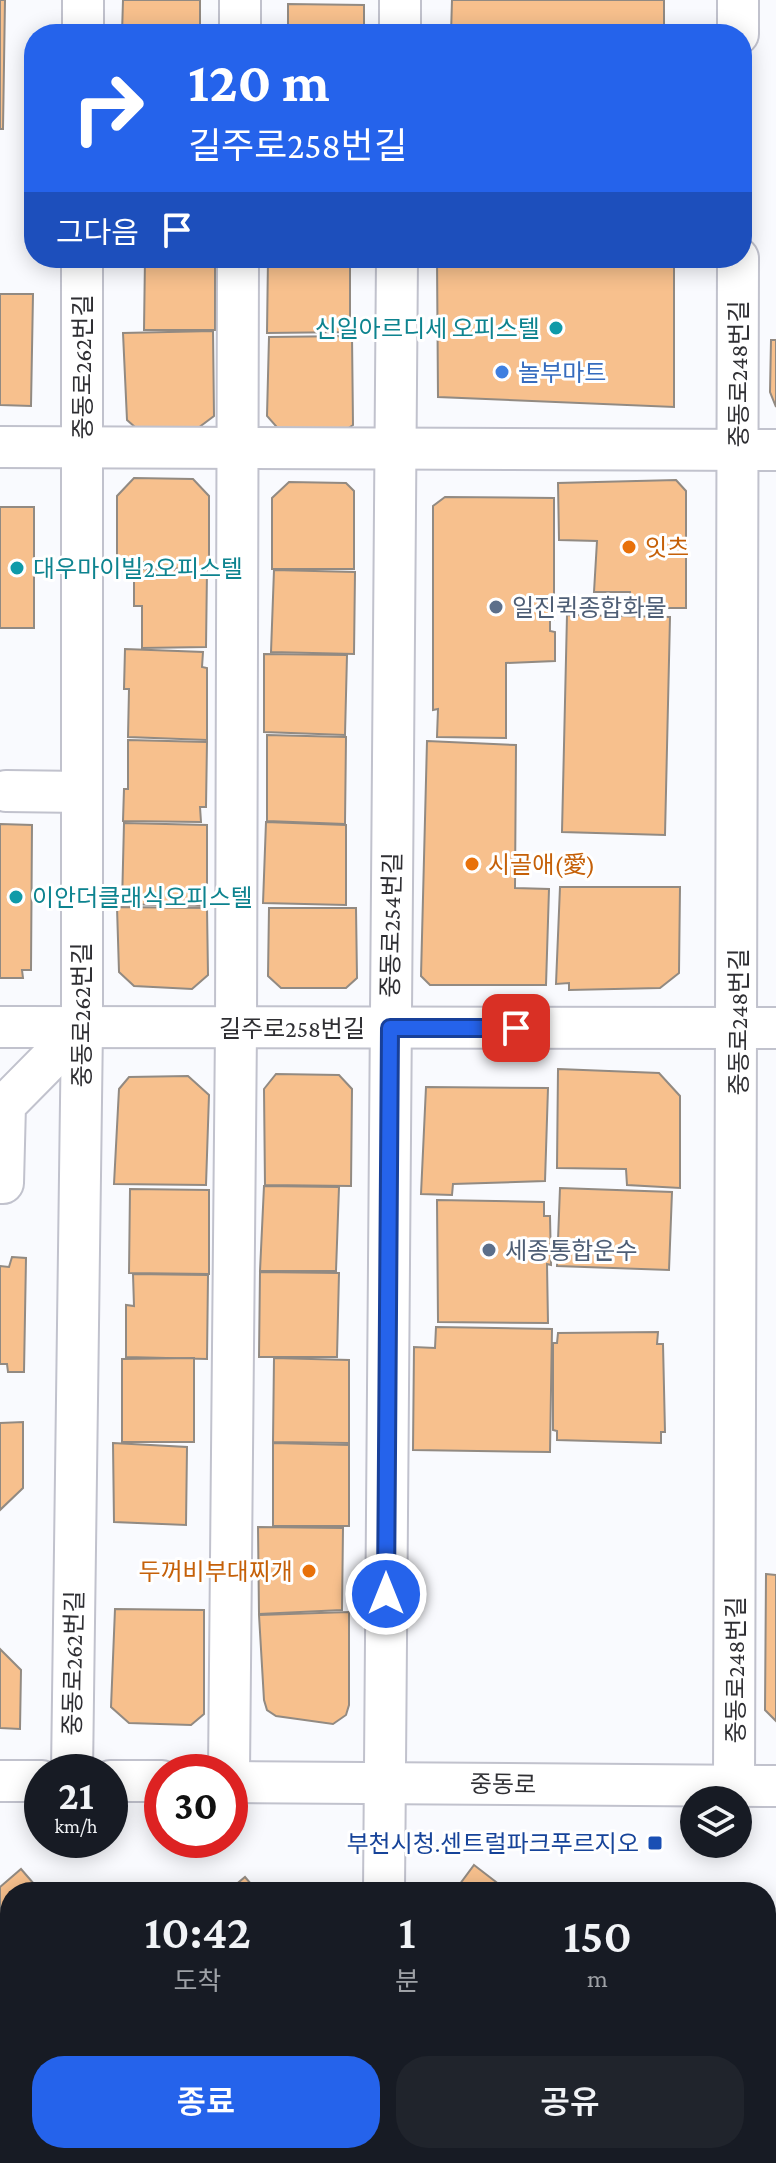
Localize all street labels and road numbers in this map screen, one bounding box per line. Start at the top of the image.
street label: 중동로262번길 [69,295,96,440]
street label: 중동로248번길 [725,300,752,448]
street label: 중동로254번길 [376,852,406,998]
street label: 중동로262번길 [68,943,95,1088]
street label: 중동로248번길 [725,948,752,1096]
street label: 길주로258번길 [219,1015,365,1042]
street label: 중동로262번길 [58,1590,88,1736]
street label: 중동로248번길 [722,1596,749,1744]
street label: 중동로 [470,1770,536,1798]

